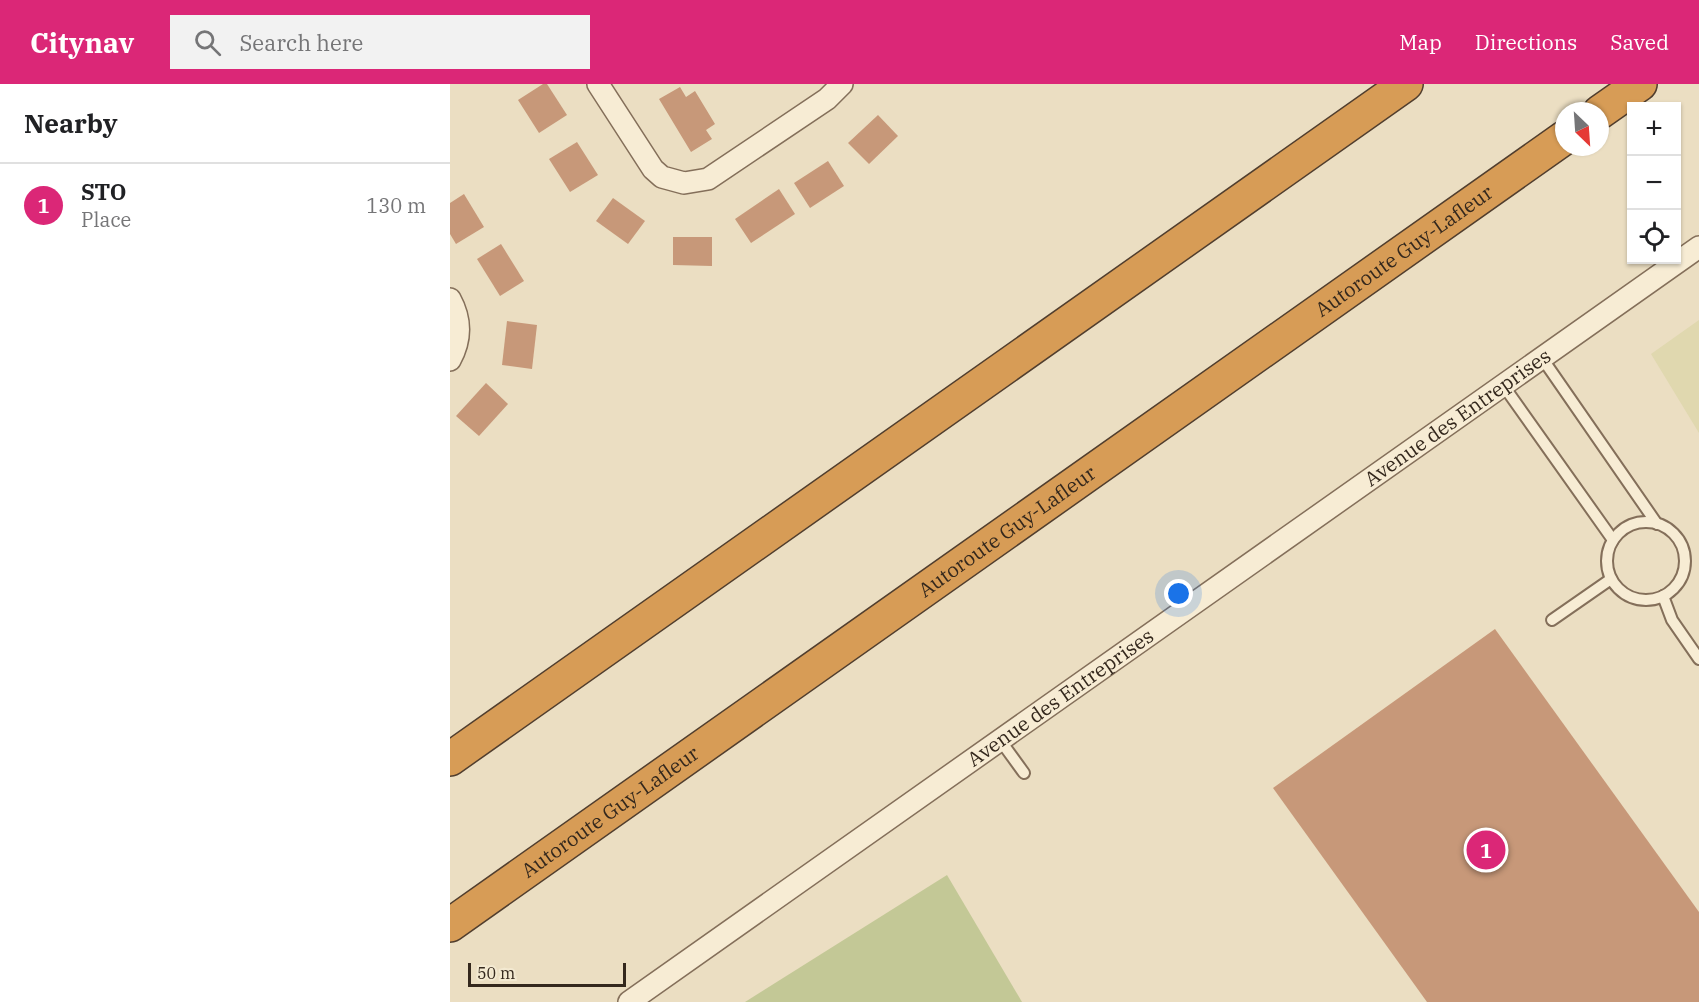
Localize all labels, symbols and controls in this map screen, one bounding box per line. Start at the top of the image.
search box [170,15,590,69]
text: Citynav [30,24,134,61]
icon: search [191,26,224,59]
text: Search here [239,28,363,57]
text: Map [1399,28,1442,56]
text: Directions [1475,28,1577,56]
text: Saved [1610,28,1669,56]
north arrow [1555,102,1609,156]
map controls [1627,102,1681,264]
button: + [1627,102,1681,156]
text: Nearby [24,106,118,140]
button: − [1627,156,1681,210]
text: STO [81,177,126,206]
street label: Autoroute Guy-Lafleur [1309,179,1498,323]
text: 1 [38,192,50,219]
text: 130 m [366,192,426,219]
text: Place [81,206,131,233]
button: locate [1627,210,1681,264]
street label: Avenue des Entreprises [1359,342,1556,492]
street label: Autoroute Guy-Lafleur [913,459,1101,603]
your location [1164,579,1193,608]
street label: Avenue des Entreprises [962,622,1159,772]
street label: Autoroute Guy-Lafleur [516,739,704,884]
pin: 1 [1466,828,1506,873]
scale bar [468,960,626,988]
text: 50 m [477,963,515,983]

